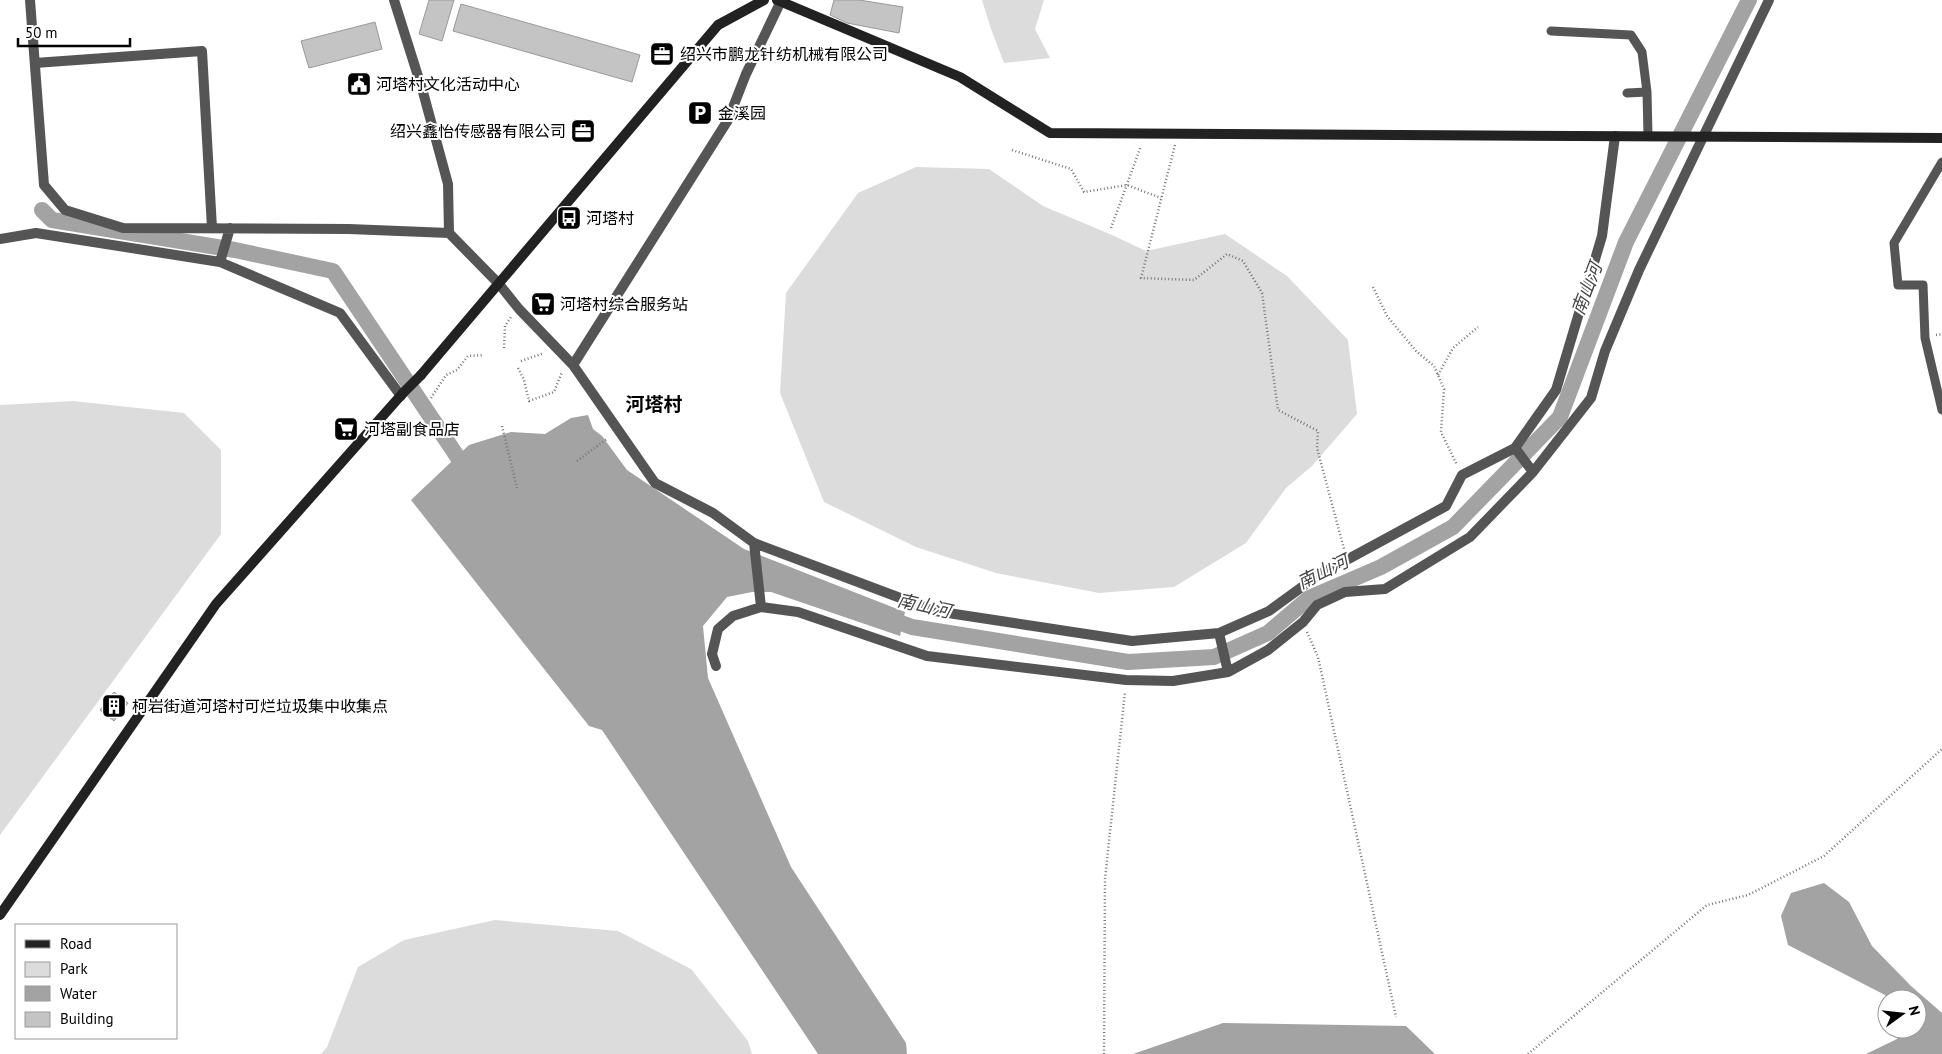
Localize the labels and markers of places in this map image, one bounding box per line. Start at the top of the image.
office icon: 绍兴市鹏龙针纺机械有限公司 [649,41,675,67]
place label: 绍兴市鹏龙针纺机械有限公司 [680,44,888,64]
public building icon: 河塔村文化活动中心 [346,71,372,97]
place label: 河塔村文化活动中心 [376,74,520,94]
parking icon: 金溪园 [687,100,713,126]
place label: 金溪园 [718,103,766,123]
office icon: 绍兴鑫怡传感器有限公司 [570,118,596,144]
place label: 绍兴鑫怡传感器有限公司 [390,121,566,141]
bus stop icon: 河塔村 [556,205,582,231]
place label: 河塔村 [586,208,634,228]
supermarket icon: 河塔村综合服务站 [530,291,556,317]
place label: 河塔村综合服务站 [560,294,688,314]
supermarket icon: 河塔副食品店 [333,416,359,442]
place label: 河塔副食品店 [364,419,460,439]
building icon: 柯岩街道河塔村可烂垃圾集中收集点 [101,693,127,719]
place label: 柯岩街道河塔村可烂垃圾集中收集点 [132,696,388,716]

